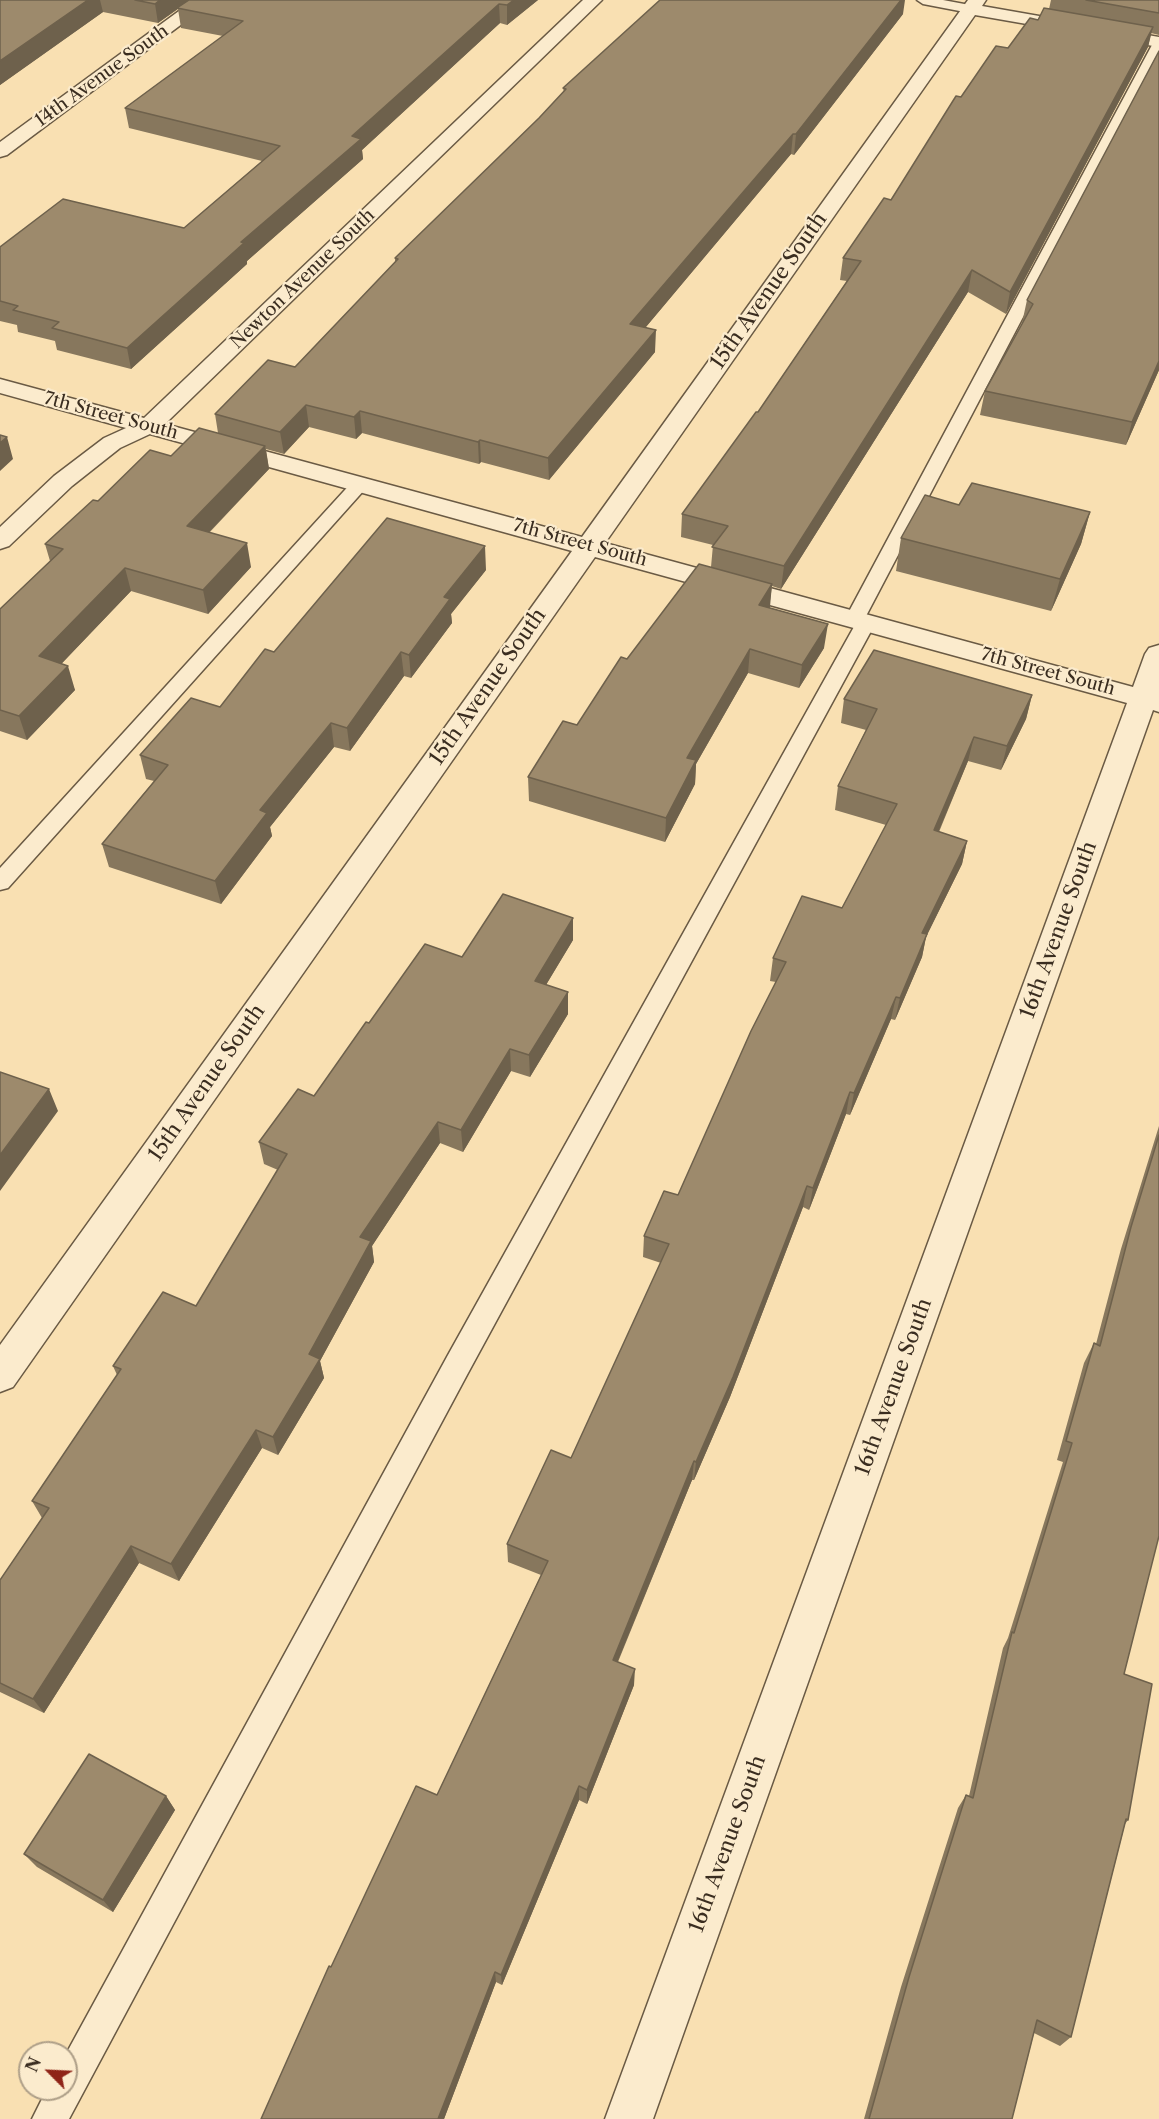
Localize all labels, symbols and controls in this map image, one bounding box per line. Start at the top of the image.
street label: 14th Avenue South [31,20,173,132]
street label: Newton Avenue South [226,205,380,353]
street label: 15th Avenue South [705,208,833,374]
street label: 7th Street South [42,388,180,444]
street label: 7th Street South [511,515,649,571]
street label: 15th Avenue South [424,604,552,770]
street label: 7th Street South [979,644,1117,700]
street label: 16th Avenue South [1015,838,1103,1022]
street label: 15th Avenue South [143,1000,271,1166]
street label: 16th Avenue South [850,1295,938,1479]
street label: 16th Avenue South [684,1752,772,1936]
north arrow [18,2041,78,2101]
text: N [21,2054,45,2075]

